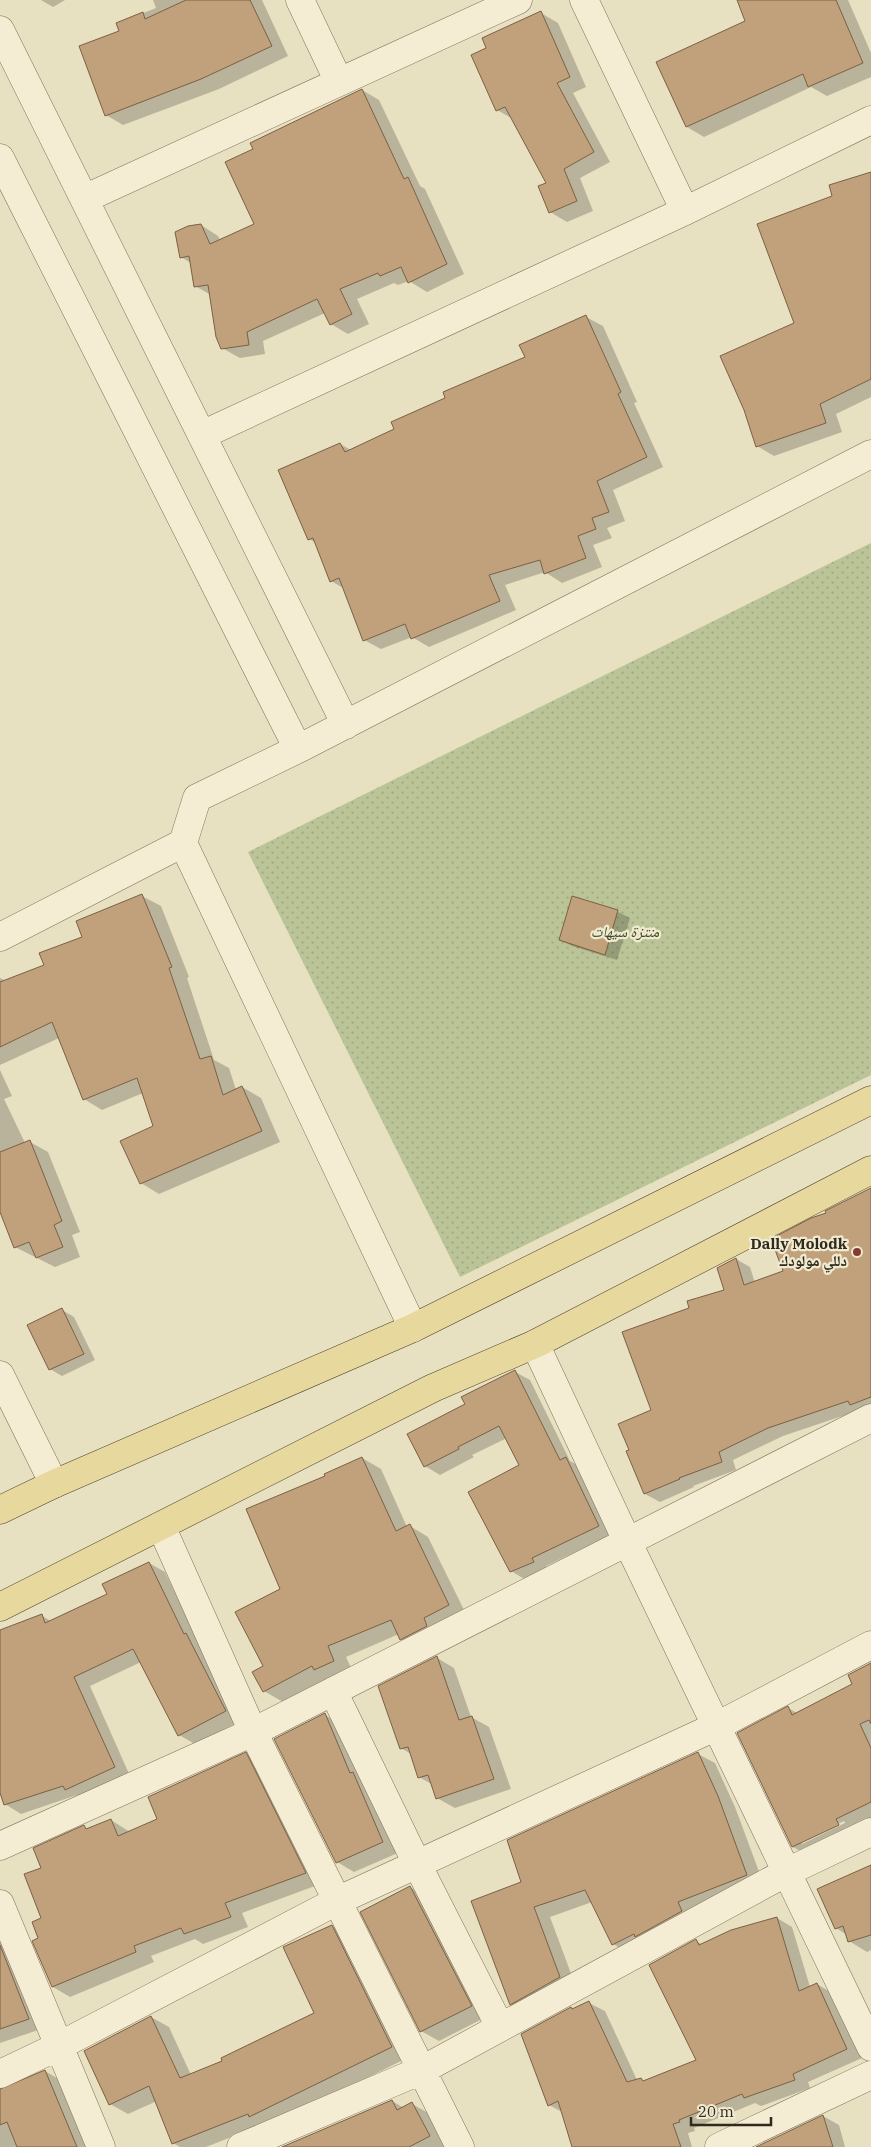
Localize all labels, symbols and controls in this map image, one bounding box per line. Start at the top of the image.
park label: منتزة سيهات [591,922,659,941]
place label: Dally Molodk دللي مولودك [751,1234,848,1272]
marker: Dally Molodk دللي مولودك [851,1246,863,1258]
scale bar [691,2094,771,2126]
text: 20 m [698,2102,734,2121]

